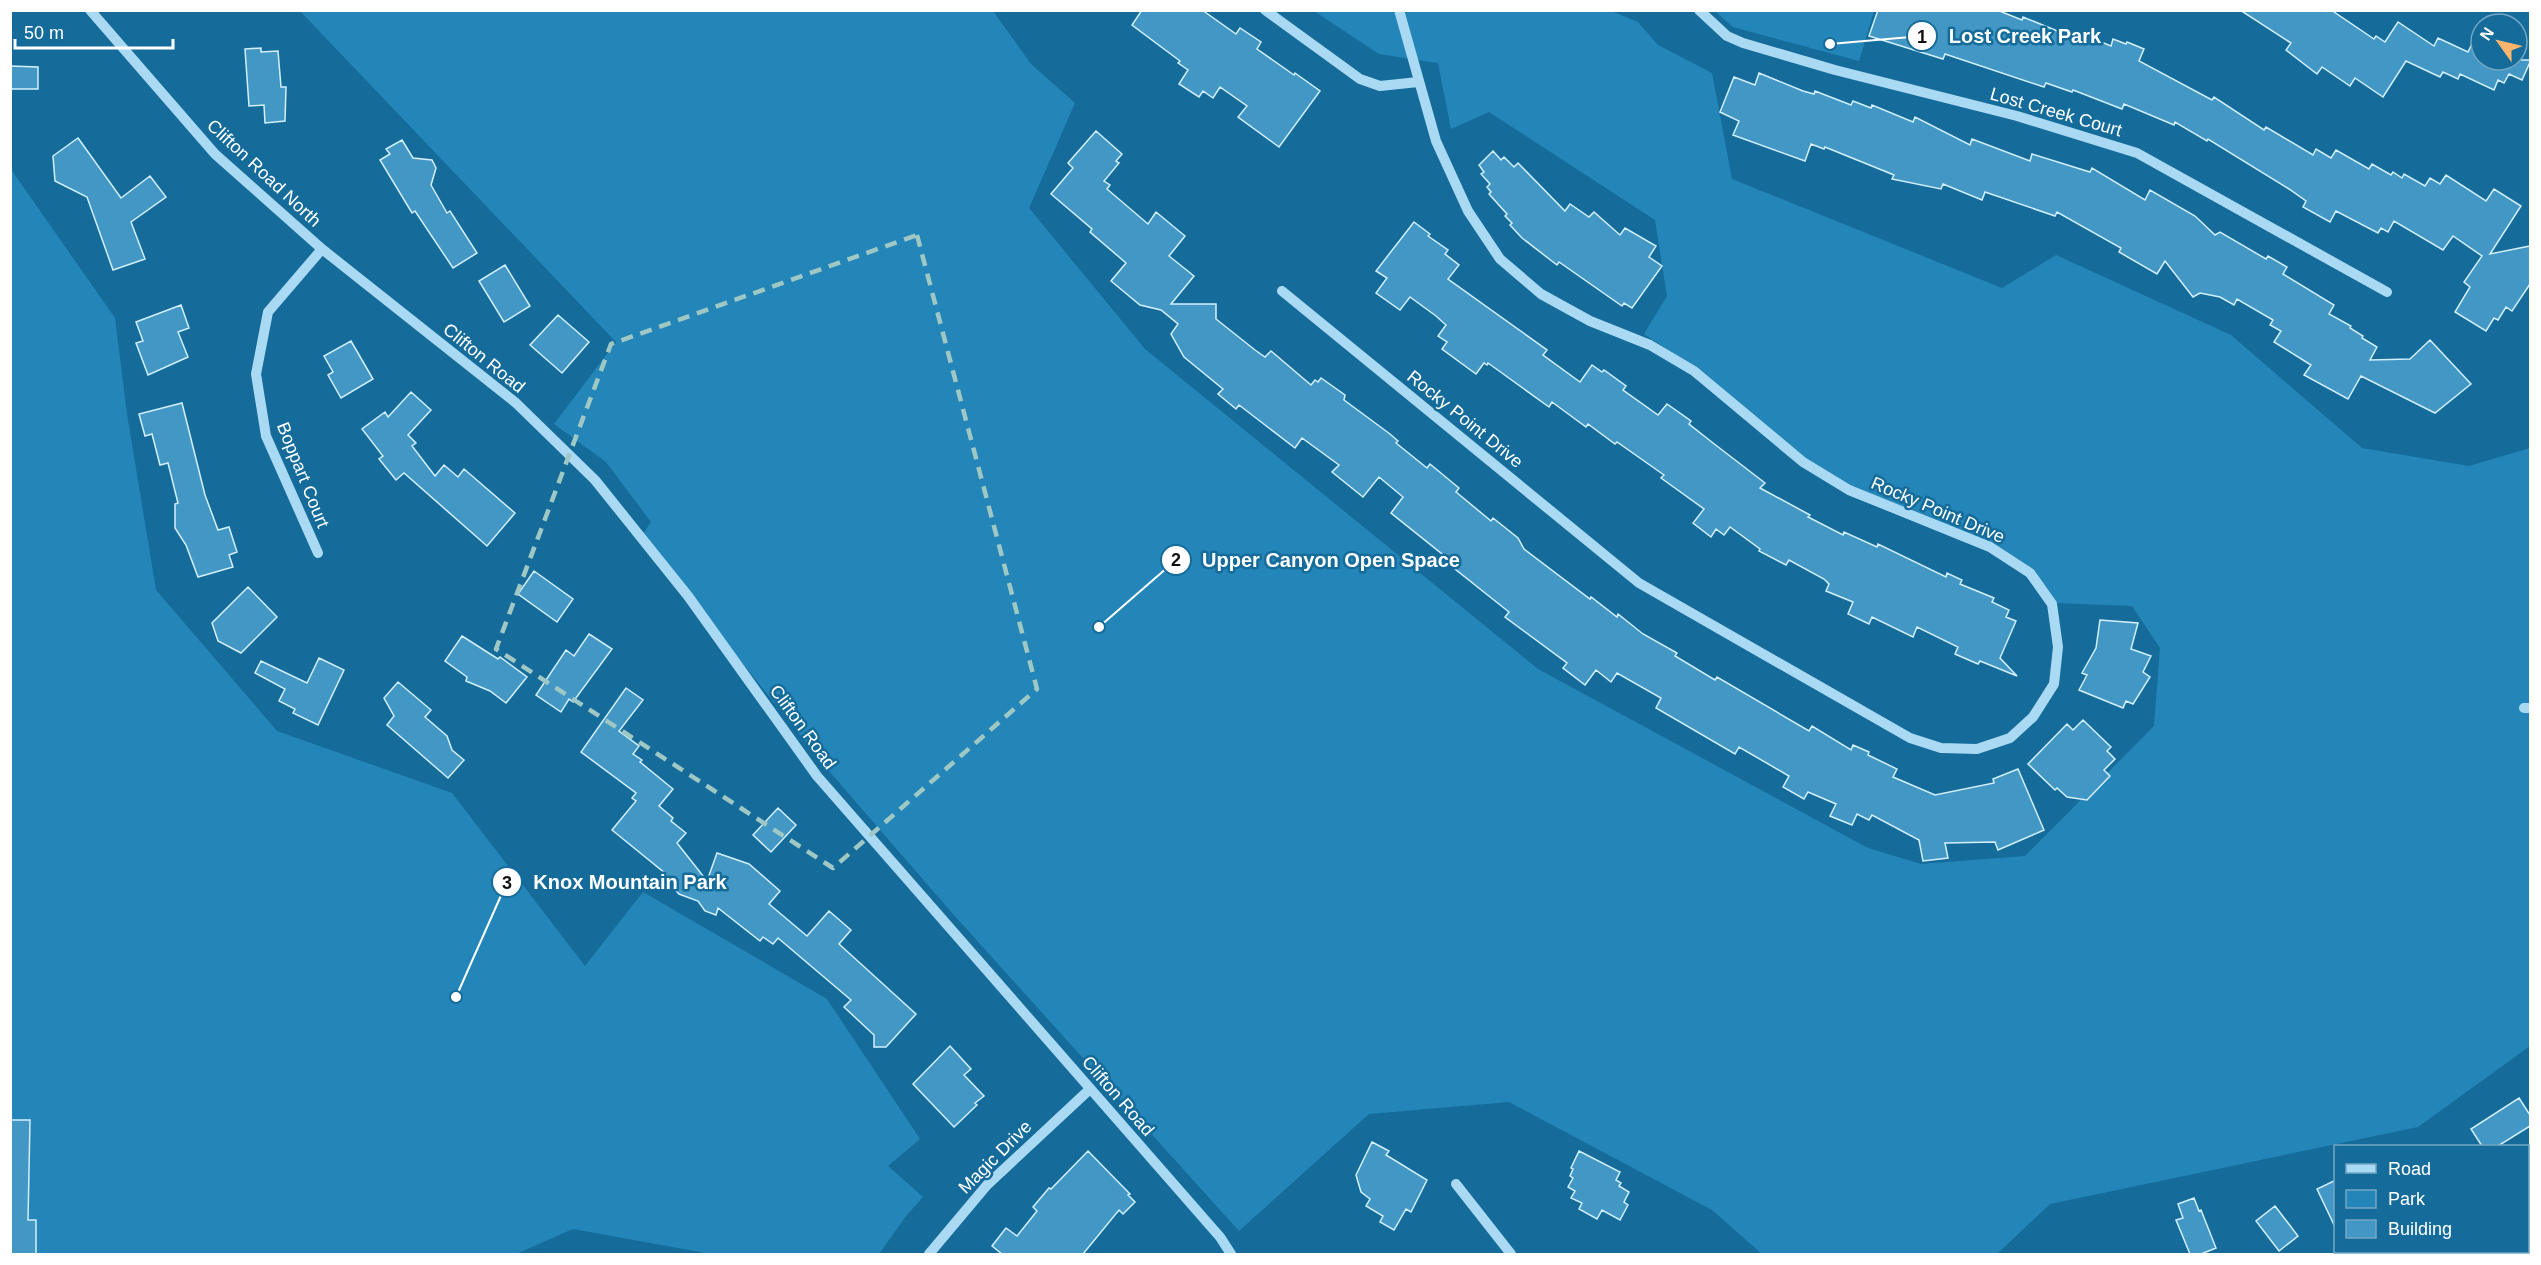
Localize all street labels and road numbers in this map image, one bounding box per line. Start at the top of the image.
street label: Lost Creek Court [1988,84,2124,140]
street label: Clifton Road North [203,115,325,231]
street label: Clifton Road [439,319,529,397]
street label: Rocky Point Drive [1403,366,1527,472]
street label: Boppart Court [273,419,333,531]
street label: Rocky Point Drive [1868,473,2008,547]
street label: Clifton Road [766,681,840,773]
street label: Clifton Road [1078,1052,1158,1140]
street label: Magic Drive [954,1116,1036,1198]

